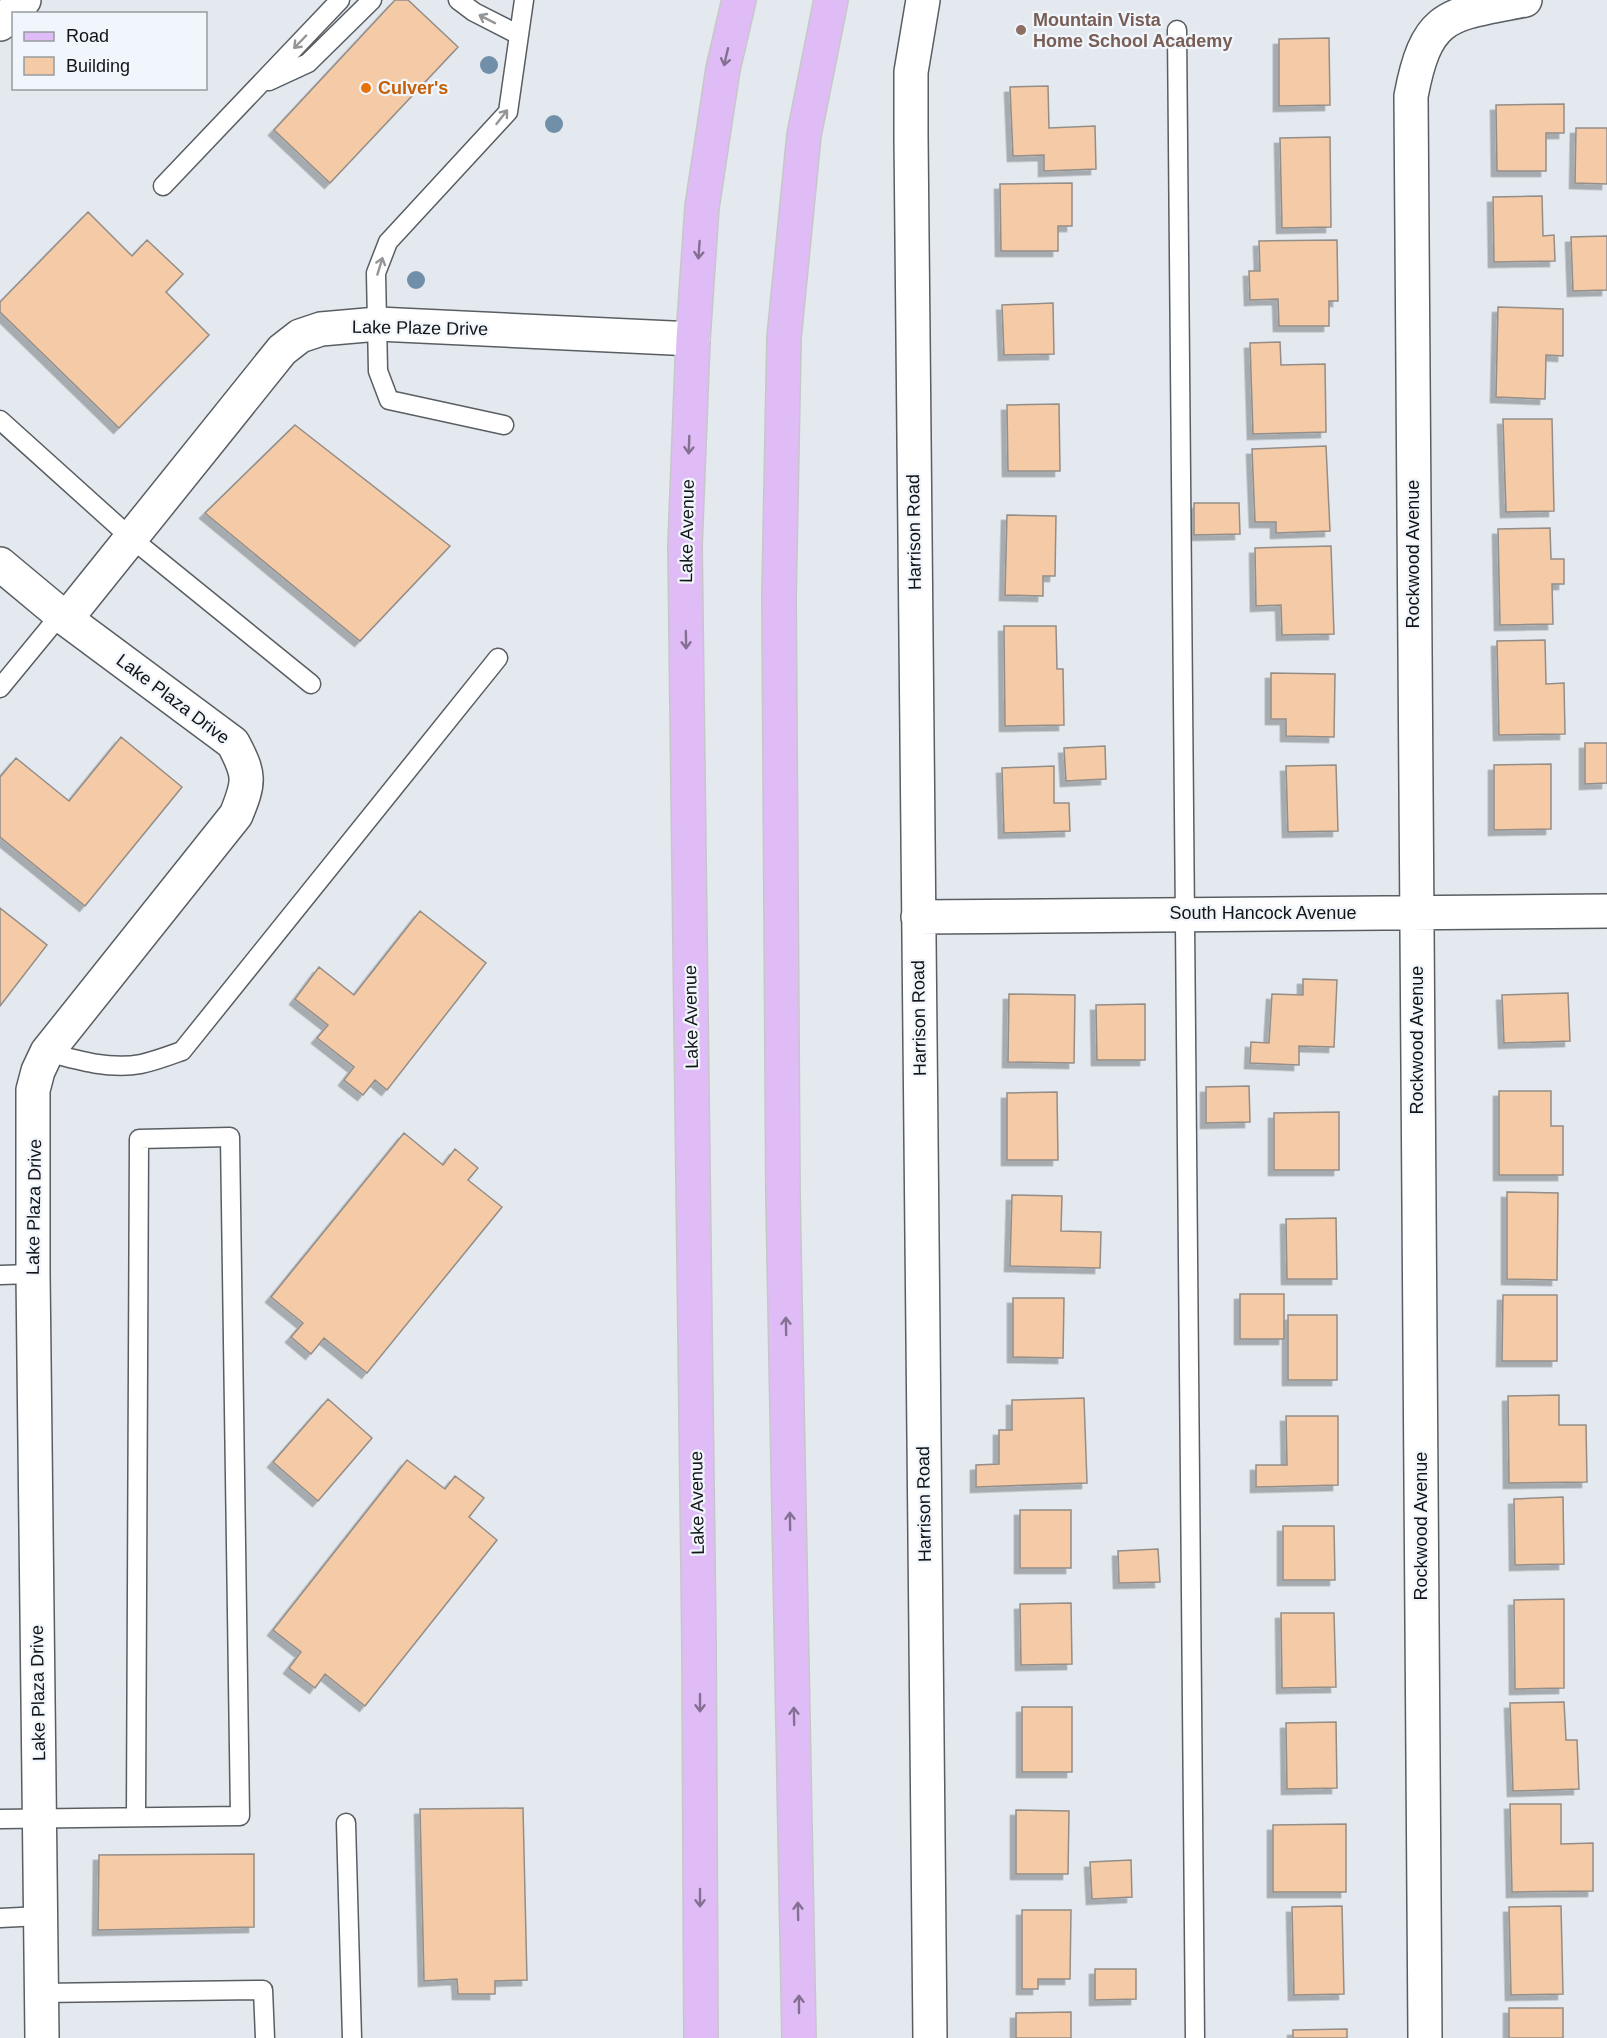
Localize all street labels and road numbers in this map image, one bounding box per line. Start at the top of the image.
street label: Lake Plaze Drive [352,317,488,339]
street label: Harrison Road [903,474,925,590]
street label: Lake Avenue [676,479,698,583]
street label: Rockwood Avenue [1403,480,1423,628]
street label: Lake Plaza Drive [113,650,233,748]
street label: South Hancock Avenue [1170,903,1356,923]
street label: Harrison Road [908,960,930,1076]
street label: Lake Avenue [680,965,702,1069]
street label: Rockwood Avenue [1407,966,1427,1114]
street label: Lake Plaza Drive [23,1139,45,1275]
street label: Harrison Road [913,1446,935,1562]
street label: Lake Avenue [686,1451,708,1555]
street label: Rockwood Avenue [1411,1452,1431,1600]
street label: Lake Plaza Drive [27,1625,49,1761]

